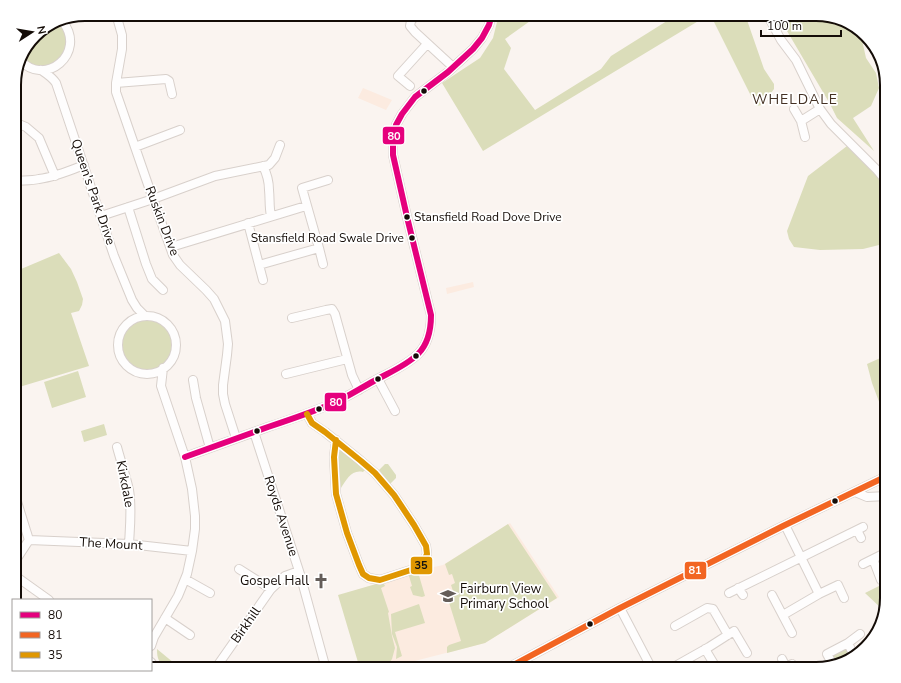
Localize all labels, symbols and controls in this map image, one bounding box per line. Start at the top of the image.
north arrow [12,12,52,52]
scale bar [761,12,841,38]
text: 100 m [767,18,802,34]
text: N [33,24,49,36]
unlabelled marker [419,86,429,96]
district label: WHELDALE [752,90,838,109]
line badge: 80 [382,126,405,145]
text: 80 [387,129,401,144]
street label: Queen's Park Drive [66,137,120,248]
street label: Ruskin Drive [140,184,184,259]
place label: Stansfield Road Dove Drive [414,209,562,225]
marker: Stansfield Road Dove Drive [402,212,412,222]
place label: Stansfield Road Swale Drive [251,230,404,246]
marker: Stansfield Road Swale Drive [407,233,417,243]
unlabelled marker [411,351,421,361]
unlabelled marker [373,374,383,384]
line badge: 80 [324,392,347,412]
text: 80 [329,395,343,410]
unlabelled marker [314,404,324,414]
unlabelled marker [252,426,262,436]
street label: Kirkdale [112,459,138,509]
street label: Royds Avenue [260,473,303,559]
unlabelled marker [830,496,840,506]
street label: The Mount [79,533,143,555]
line badge: 35 [410,556,433,575]
text: 35 [414,558,428,573]
line badge: 81 [684,561,707,580]
text: 81 [688,563,702,578]
place label: Gospel Hall [240,572,309,590]
church icon: Gospel Hall [312,572,330,590]
place label: Fairburn View Primary School [460,580,549,613]
school or university icon: Fairburn View Primary School [439,587,457,605]
legend [12,599,152,671]
street label: Birkhill [227,603,265,647]
text: 80 [48,607,62,623]
unlabelled marker [585,619,595,629]
text: 81 [48,627,62,643]
text: 35 [48,647,62,663]

